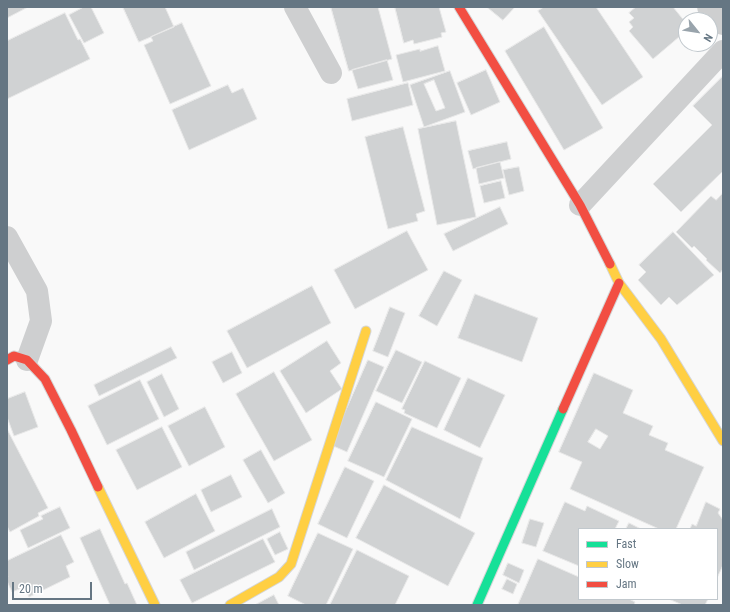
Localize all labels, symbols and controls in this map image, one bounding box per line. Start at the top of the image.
north arrow [678,12,718,52]
text: N [701,32,715,44]
legend [578,528,718,600]
text: Fast [616,537,636,551]
text: Slow [616,557,639,571]
scale bar [14,574,94,600]
text: Jam [616,577,637,591]
text: 20 m [19,582,43,596]

